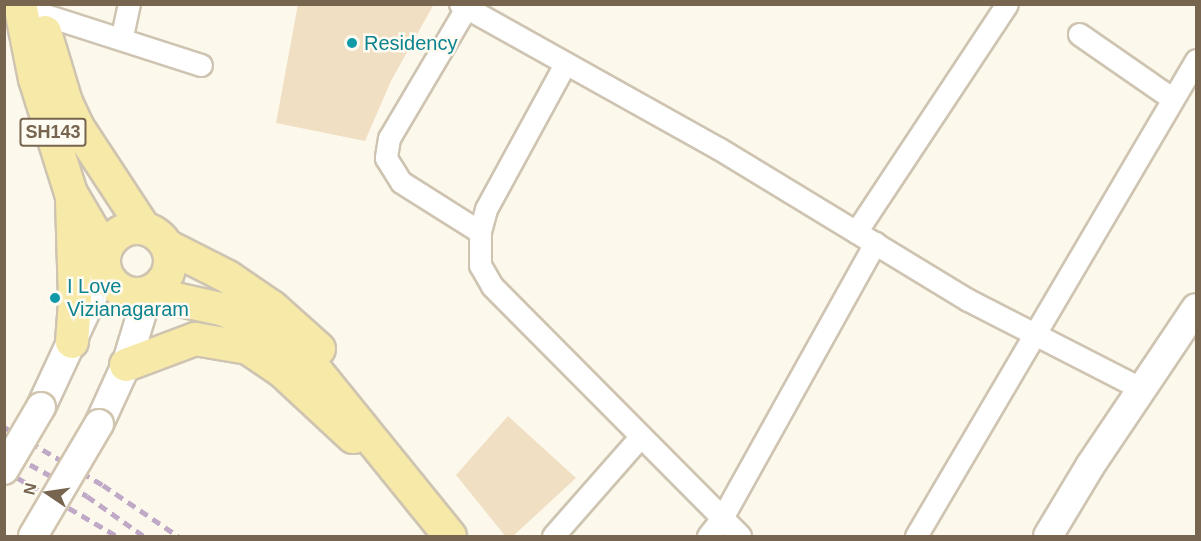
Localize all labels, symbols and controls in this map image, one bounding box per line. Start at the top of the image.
place label: Residency [364,31,457,55]
marker: Residency [345,36,359,50]
road number: SH143 [19,117,88,147]
place label: I Love Vizianagaram [67,274,189,321]
marker: I Love Vizianagaram [48,291,62,305]
north arrow [18,463,78,523]
text: N [20,481,40,496]

